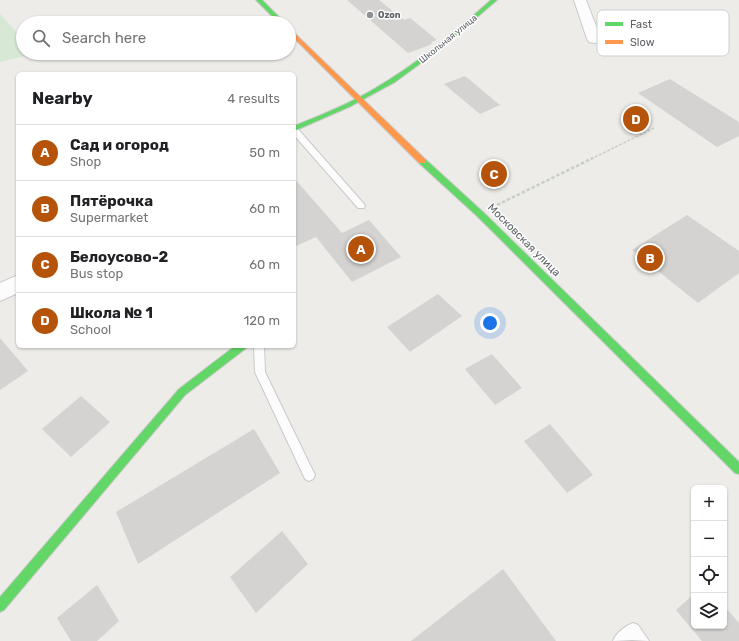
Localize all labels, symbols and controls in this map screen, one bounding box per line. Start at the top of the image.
marker: Ozon [365,10,375,20]
place label: Ozon [378,10,401,20]
legend [597,10,729,56]
street label: Школьная улица [417,13,479,65]
search box [16,16,296,60]
text: Fast [630,18,653,31]
icon: search [30,27,52,49]
text: Search here [62,29,146,47]
text: Slow [630,36,655,49]
text: Nearby [32,88,93,108]
text: 4 results [227,91,280,106]
pin: D [623,104,649,134]
text: Сад и огород [70,136,169,154]
text: A [40,145,50,160]
text: 50 m [249,145,280,160]
text: Shop [70,154,101,169]
pin: C [481,159,507,189]
text: Пятёрочка [70,192,153,210]
text: B [40,201,50,216]
text: 60 m [249,201,280,216]
street label: Московская улица [485,201,563,279]
text: Supermarket [70,210,148,225]
pin: A [348,234,374,264]
pin: B [637,243,663,273]
text: Белоусово-2 [70,248,168,266]
text: C [40,257,50,272]
text: 60 m [249,257,280,272]
text: Bus stop [70,266,123,281]
text: Школа № 1 [70,304,153,322]
text: D [40,313,50,328]
text: 120 m [244,313,280,328]
your location [480,313,500,333]
text: School [70,322,111,337]
map controls [691,485,727,629]
button: + [691,485,727,521]
button: − [691,521,727,557]
button: locate [691,557,727,593]
button: layers [691,593,727,629]

